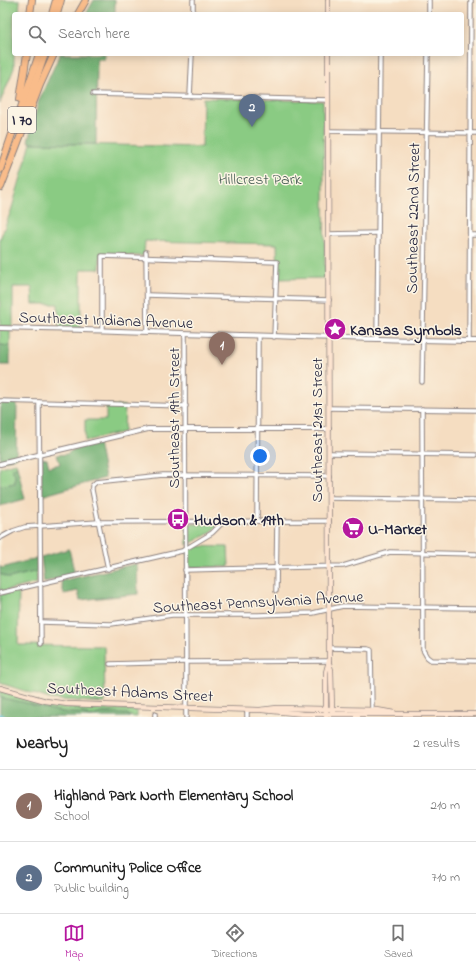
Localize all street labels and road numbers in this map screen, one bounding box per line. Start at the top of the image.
road number: I 70 [8,107,36,133]
street label: Southeast 22nd Street [401,142,427,294]
street label: Southeast Indiana Avenue [18,306,194,336]
street label: Southeast 19th Street [163,347,187,489]
street label: Southeast 21st Street [306,357,330,502]
street label: Southeast Pennsylvania Avenue [152,585,365,621]
street label: Southeast Adams Street [46,677,214,709]

